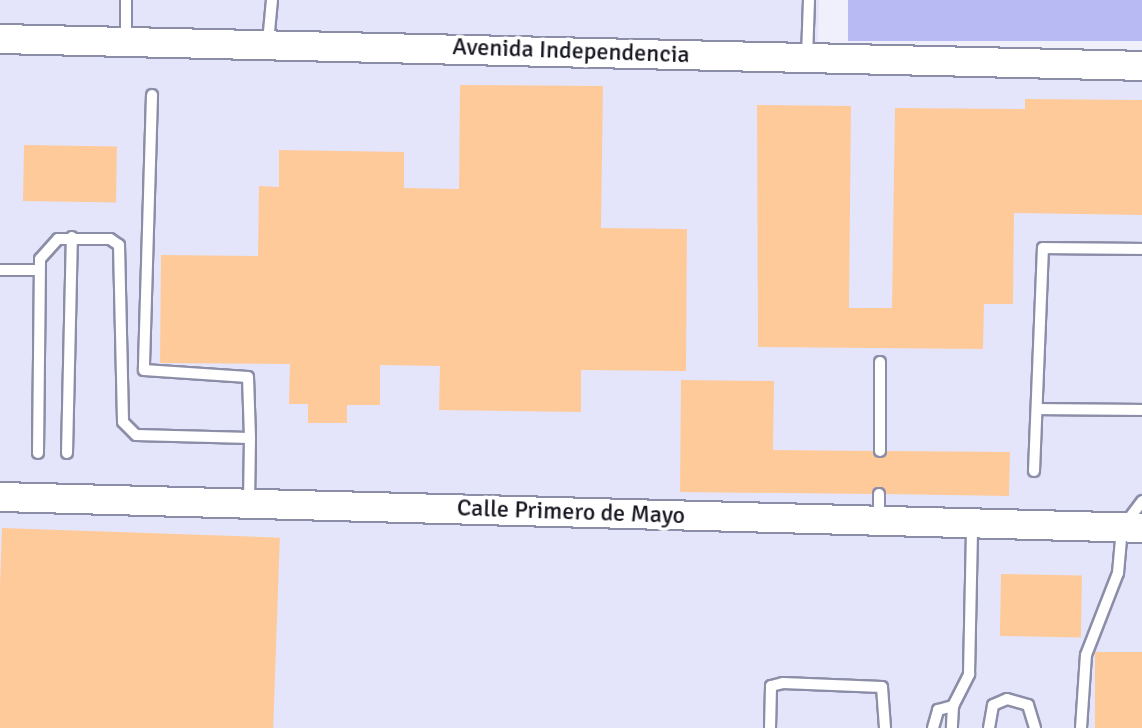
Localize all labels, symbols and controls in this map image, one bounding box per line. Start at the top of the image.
street label: Avenida Independencia [452,32,690,70]
street label: Calle Primero de Mayo [456,494,686,530]

